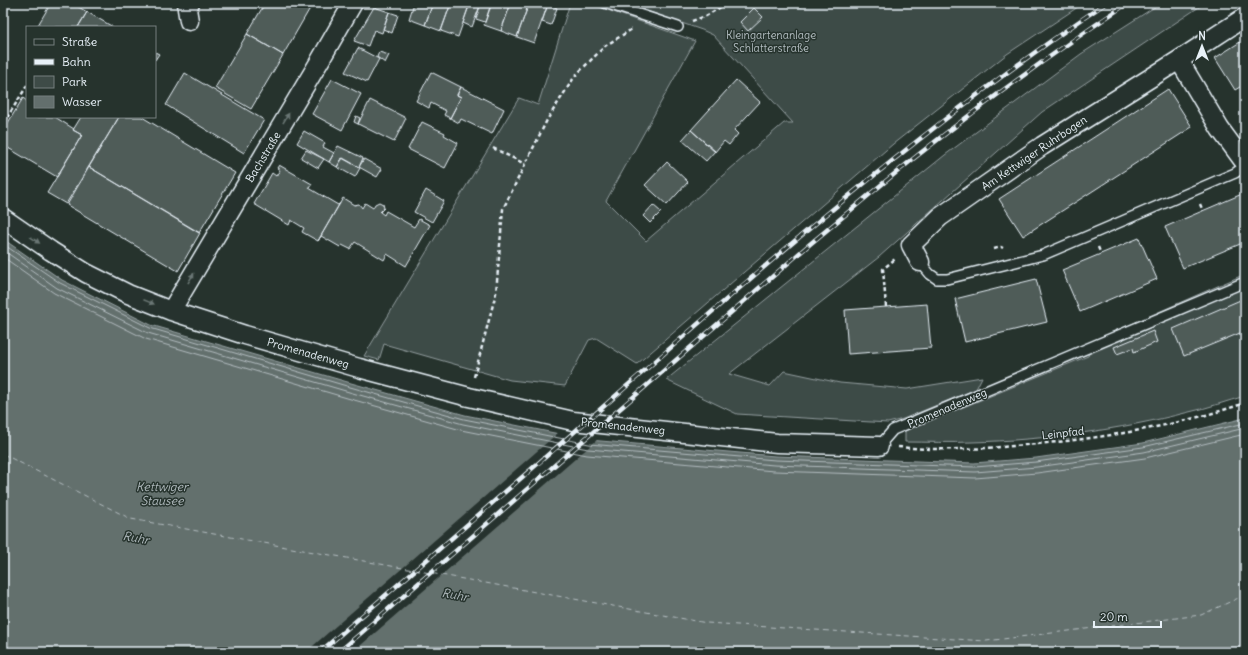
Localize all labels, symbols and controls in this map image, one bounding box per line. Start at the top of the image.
legend [26,26,156,118]
north arrow [1182,26,1222,66]
park label: Kleingartenanlage Schlatterstraße [726,28,816,55]
text: N [1198,29,1206,43]
text: Straße [62,34,97,49]
text: Bahn [62,54,91,69]
text: Park [62,74,87,89]
text: Wasser [62,94,102,109]
one-way arrow [283,112,290,124]
street label: Am Kettwiger Ruhrbogen [979,112,1089,194]
street label: Bachstraße [242,129,284,185]
one-way arrow [30,236,40,244]
one-way arrow [187,272,194,284]
one-way arrow [143,300,155,306]
street label: Promenadenweg [265,335,351,371]
street label: Promenadenweg [905,385,989,431]
street label: Promenadenweg [580,415,666,437]
street label: Leinpfad [1041,423,1086,443]
water label: Kettwiger Stausee [136,479,190,508]
water label: Ruhr [122,528,152,548]
water label: Ruhr [441,585,471,605]
scale bar [1094,603,1161,629]
text: 20 m [1100,609,1128,624]

